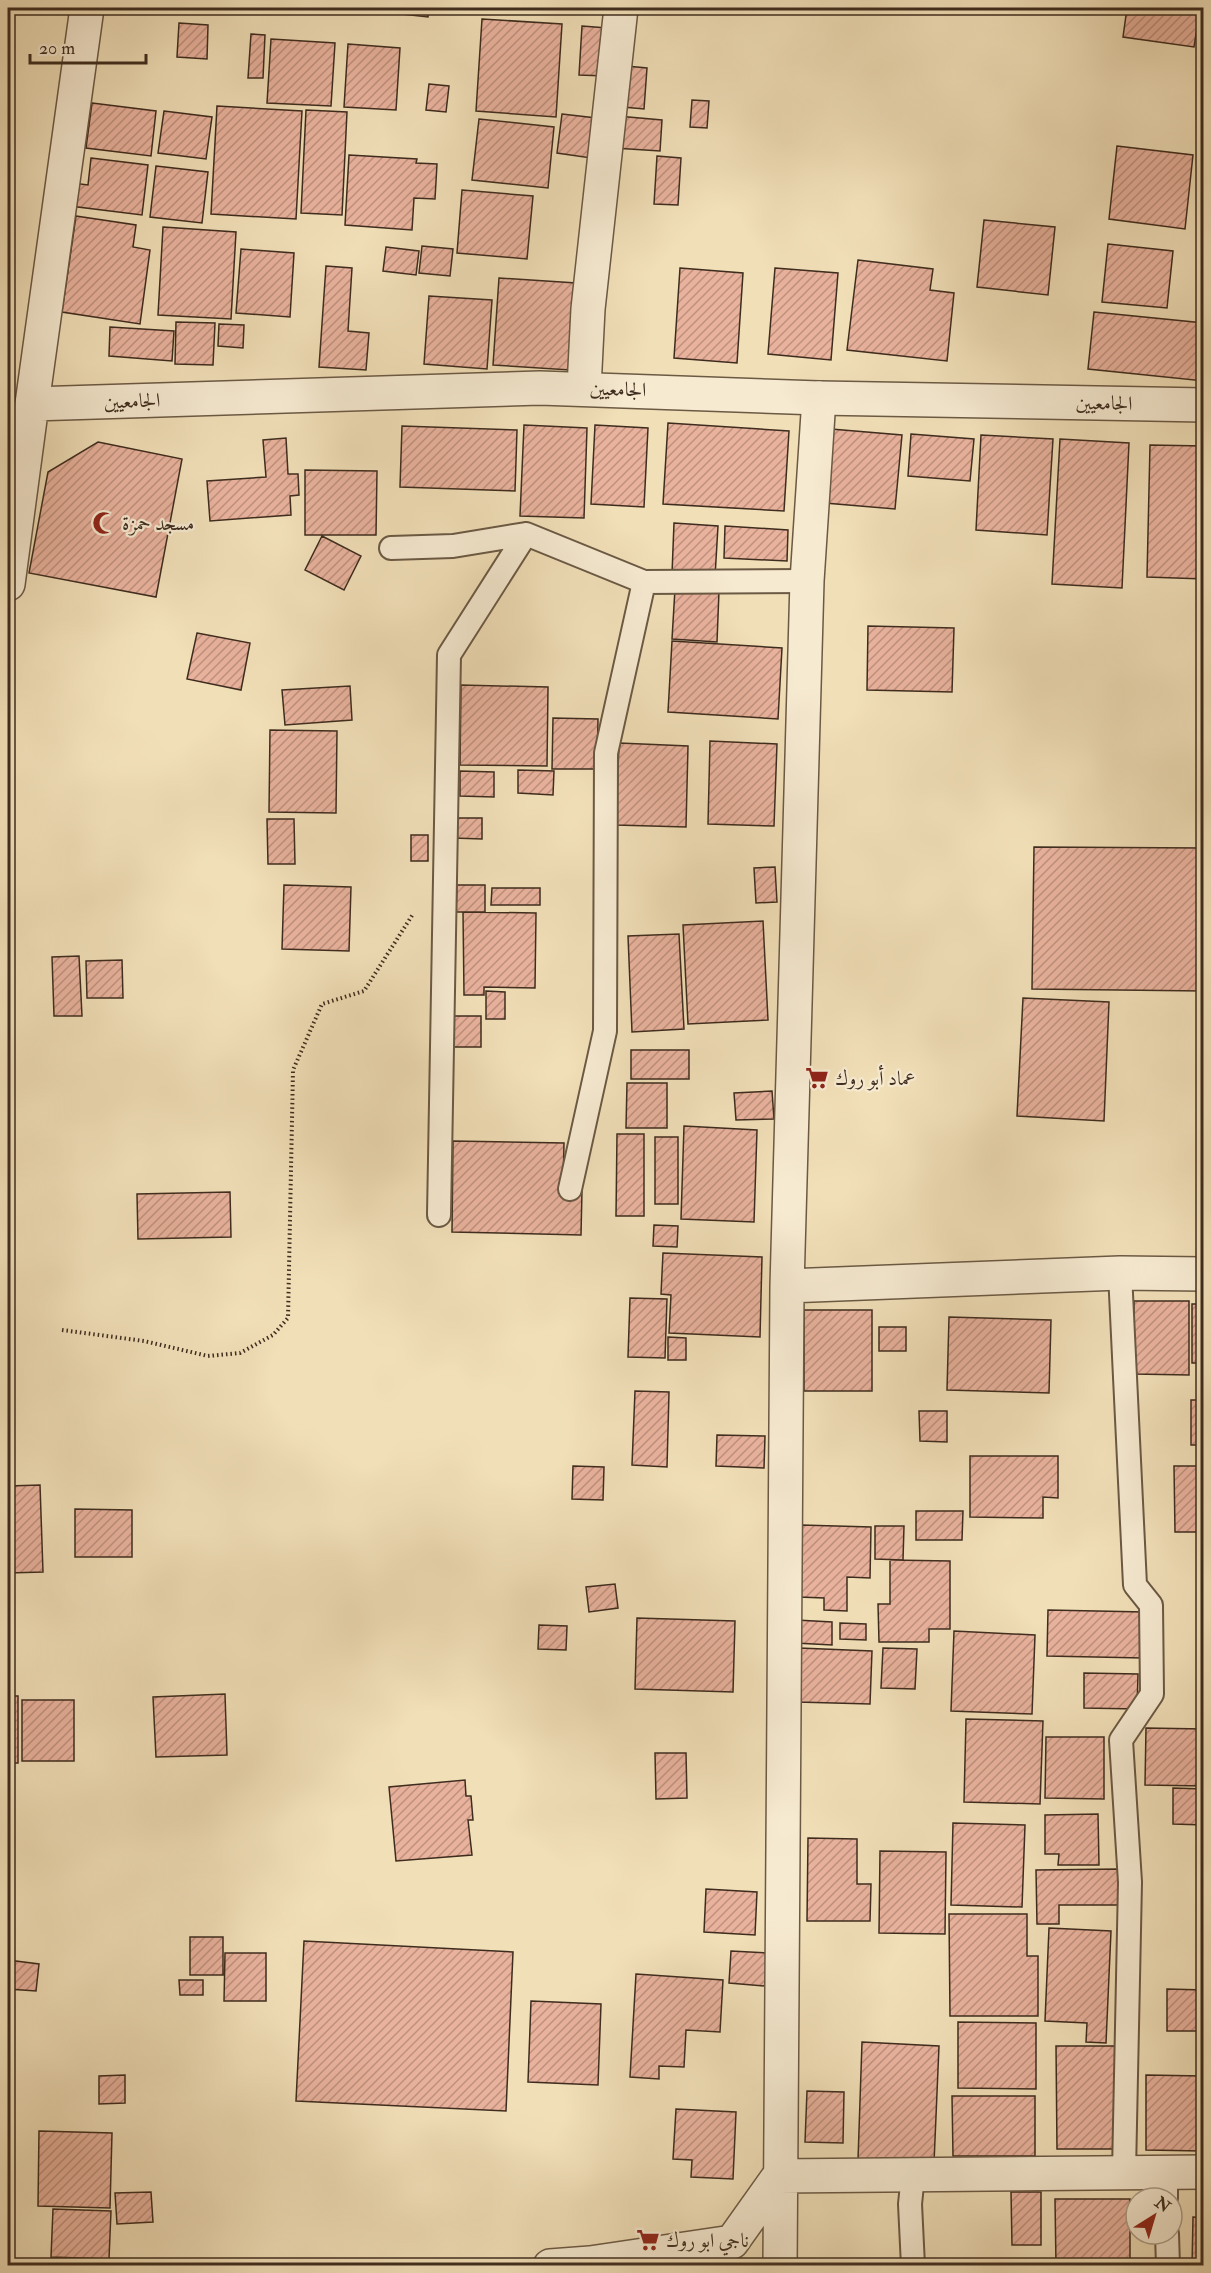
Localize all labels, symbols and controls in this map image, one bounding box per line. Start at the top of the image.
scale bar [30,27,146,65]
text: 20 m [39,37,75,60]
street label: الجامعيين [589,376,647,402]
street label: الجامعيين [103,388,161,414]
street label: الجامعيين [1075,390,1133,416]
mosque icon: مسجد حمزة [91,510,117,536]
place label: مسجد حمزة [122,511,194,536]
place label: عماد أبو روك [835,1064,916,1091]
supermarket icon: عماد أبو روك [804,1065,830,1091]
north arrow [1124,2186,1184,2246]
text: N [1150,2192,1175,2218]
supermarket icon: ناجي ابو روك [635,2227,661,2253]
place label: ناجي ابو روك [666,2228,749,2256]

